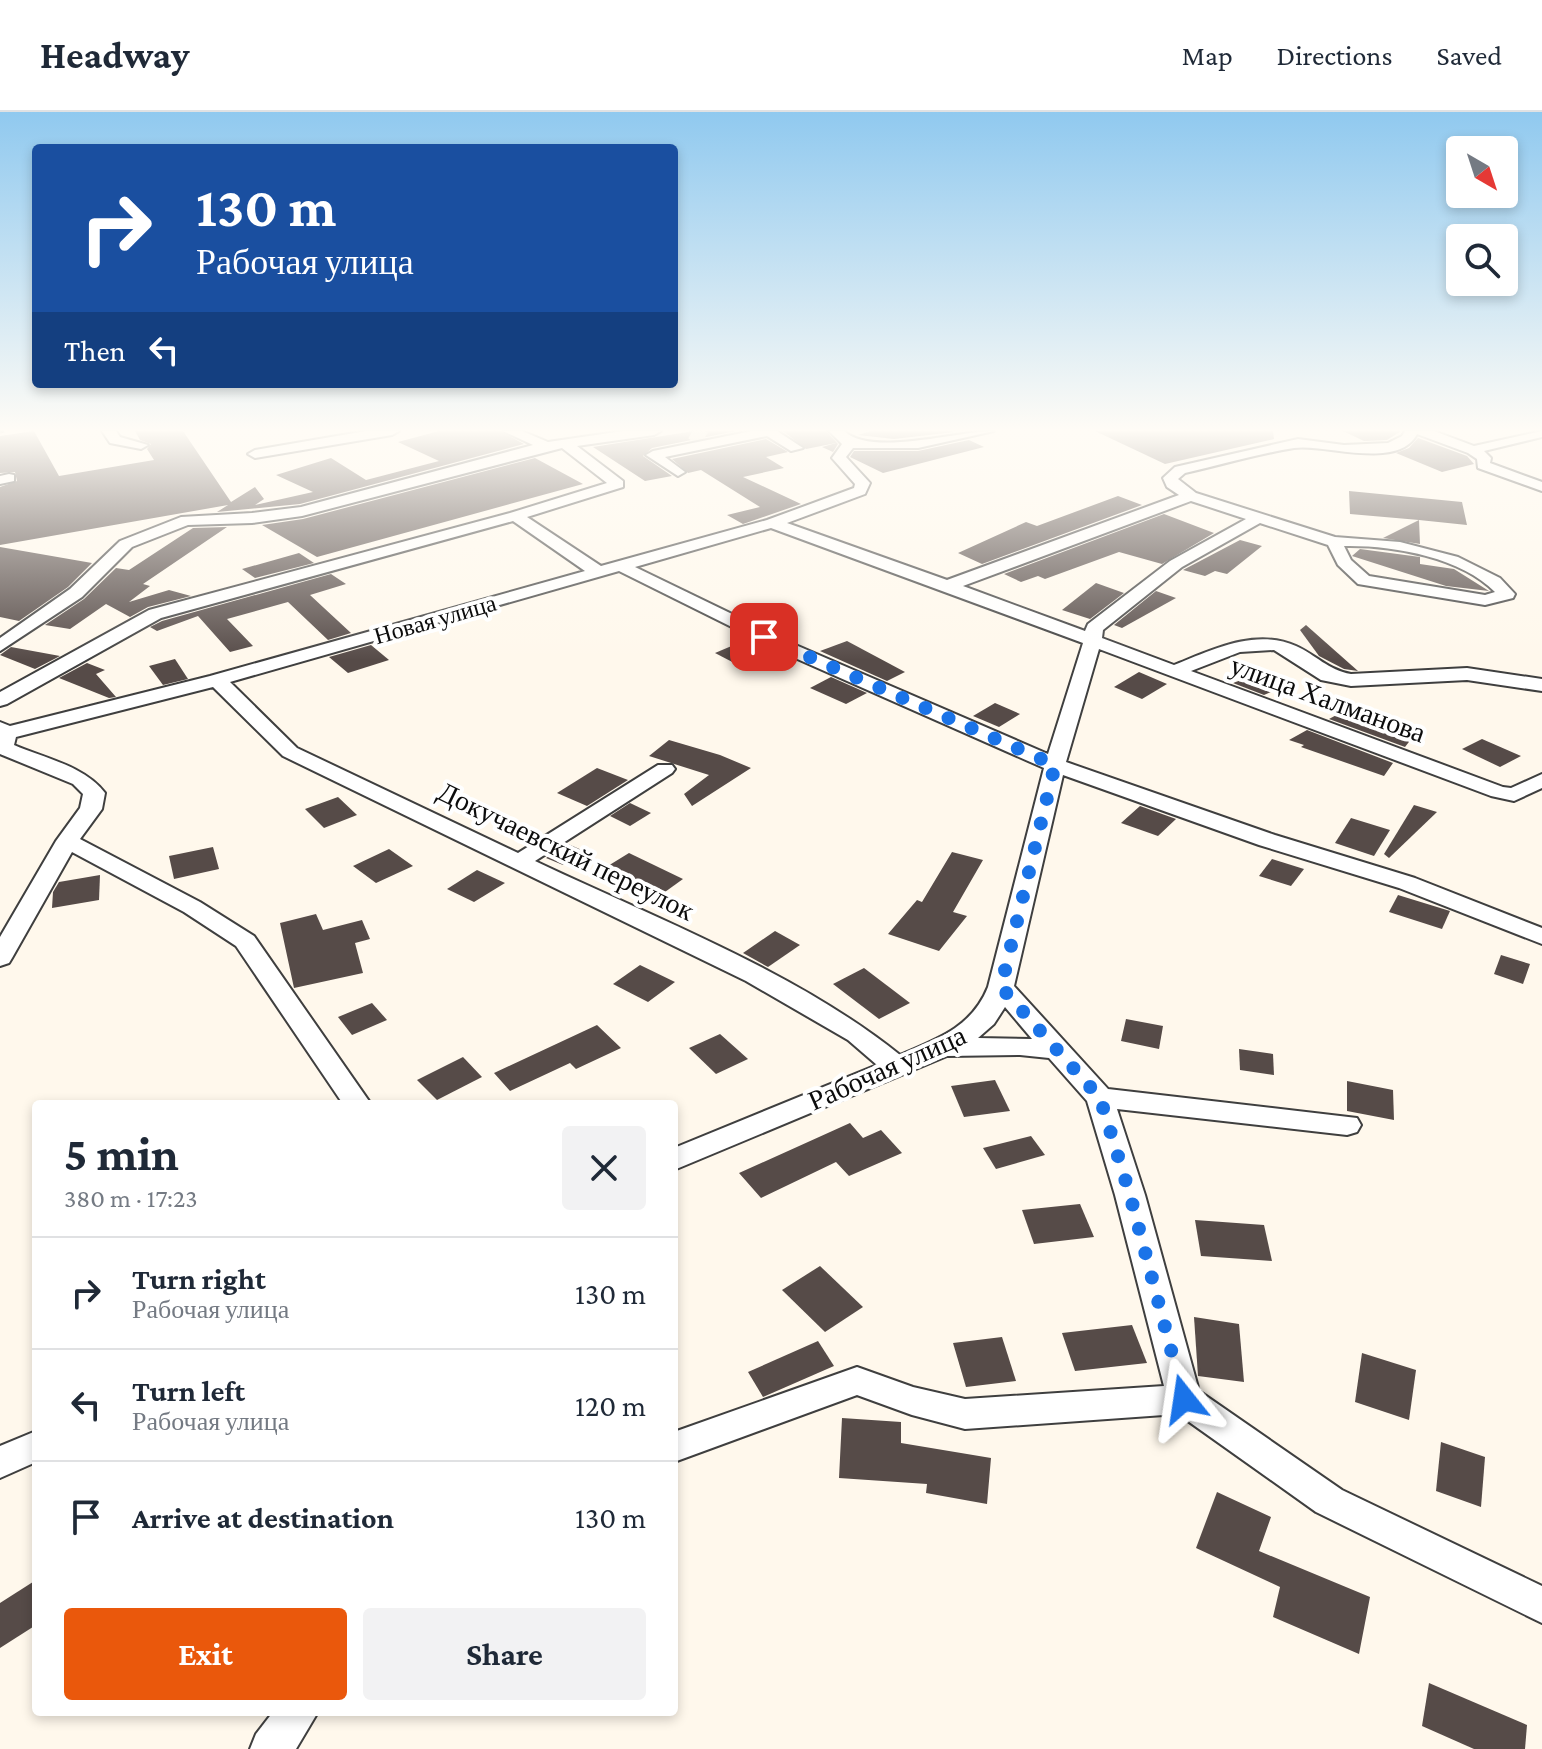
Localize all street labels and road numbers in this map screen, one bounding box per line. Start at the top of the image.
street label: Новая улица [371,589,500,649]
street label: улица Халманова [1226,649,1430,749]
street label: Докучаевский переулок [433,775,699,927]
street label: Рабочая улица [803,1019,971,1117]

